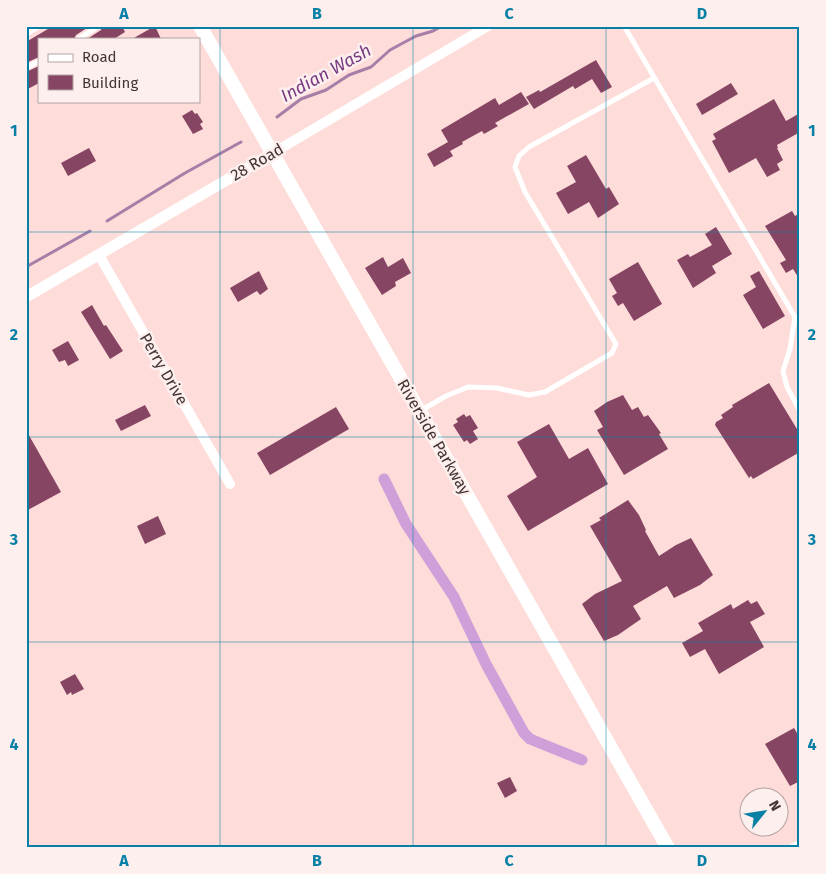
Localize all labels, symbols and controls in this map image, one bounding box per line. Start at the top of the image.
text: A [118,4,129,23]
text: B [312,4,322,23]
text: C [504,4,514,23]
text: D [697,4,707,23]
legend [38,38,200,102]
water label: Indian Wash [277,39,375,107]
text: Road [82,48,117,66]
text: Building [82,74,138,92]
text: 1 [10,121,18,140]
text: 1 [808,121,816,140]
street label: 28 Road [227,139,287,185]
text: 2 [10,325,18,344]
text: 2 [808,325,816,344]
street label: Perry Drive [136,330,192,408]
street label: Riverside Parkway [393,376,475,498]
text: 3 [9,530,18,549]
text: 3 [807,530,816,549]
text: 4 [9,735,19,754]
text: 4 [807,735,817,754]
north arrow [738,786,788,836]
text: N [765,797,785,814]
text: A [118,851,129,870]
text: B [312,851,322,870]
text: C [504,851,514,870]
text: D [697,851,707,870]

